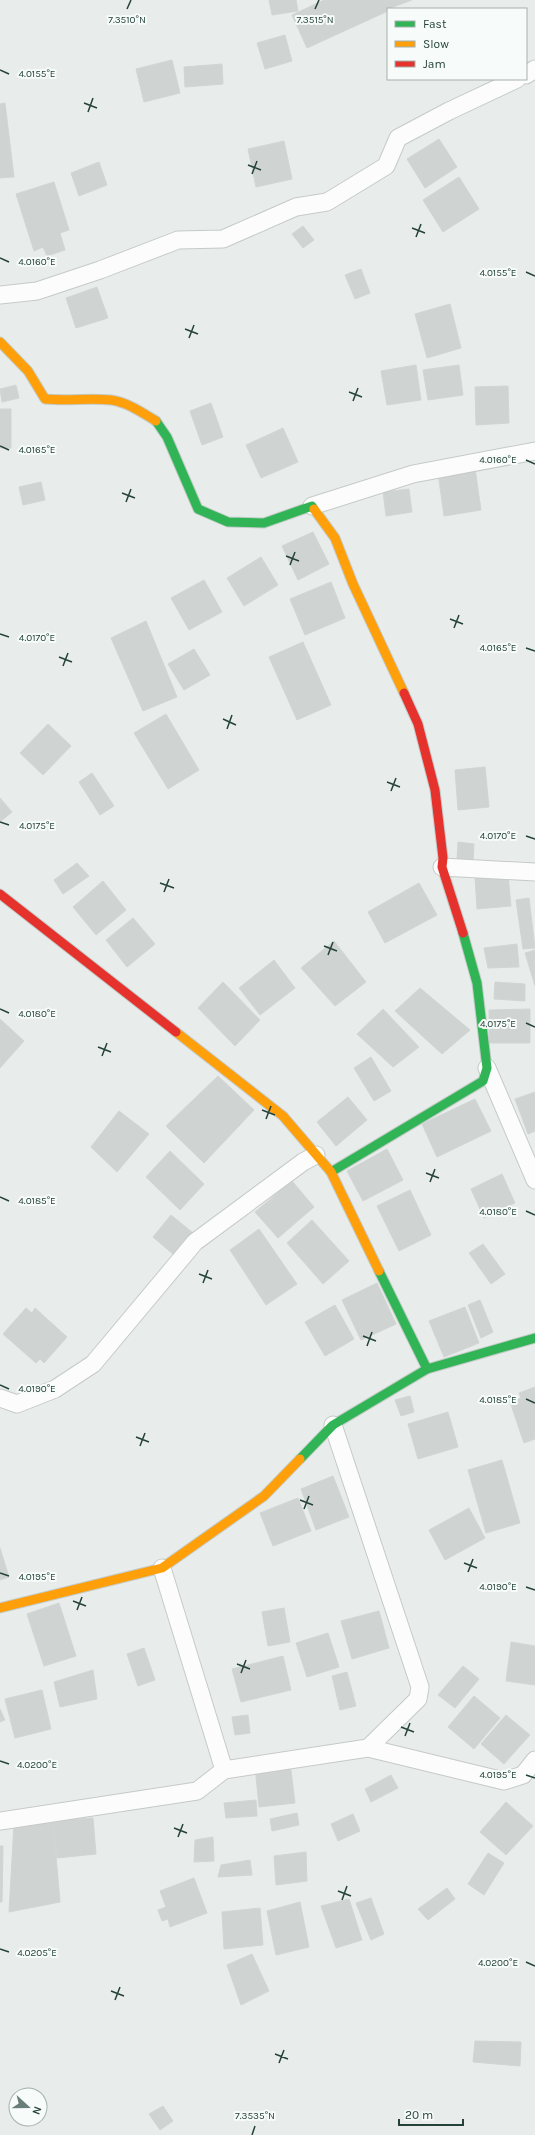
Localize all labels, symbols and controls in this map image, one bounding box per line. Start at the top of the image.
legend [387,8,527,80]
text: 7.3510°N [108,14,146,26]
text: 7.3515°N [296,14,334,26]
text: Fast [423,17,447,31]
text: Slow [423,37,449,51]
text: Jam [423,57,446,71]
text: 4.0155°E [19,68,55,80]
text: 4.0160°E [18,256,56,268]
text: 4.0155°E [480,267,516,279]
text: 4.0165°E [18,444,56,456]
text: 4.0160°E [479,454,517,466]
text: 4.0170°E [19,632,55,644]
text: 4.0165°E [479,642,517,654]
text: 4.0175°E [19,820,55,832]
text: 4.0170°E [480,830,516,842]
text: 4.0180°E [18,1008,56,1020]
text: 4.0175°E [480,1018,516,1030]
text: 4.0185°E [18,1195,56,1207]
text: 4.0180°E [479,1206,517,1218]
text: 4.0190°E [18,1383,56,1395]
text: 4.0185°E [479,1394,517,1406]
text: 4.0195°E [18,1571,56,1583]
text: 4.0190°E [479,1581,517,1593]
text: 4.0200°E [17,1759,57,1771]
text: 4.0195°E [479,1769,517,1781]
text: 4.0205°E [17,1947,57,1959]
text: 4.0200°E [478,1957,518,1969]
north arrow [8,2087,48,2127]
scale bar [399,2101,463,2127]
text: N [29,2104,44,2116]
text: 20 m [405,2108,433,2122]
text: 7.3535°N [235,2110,275,2122]

